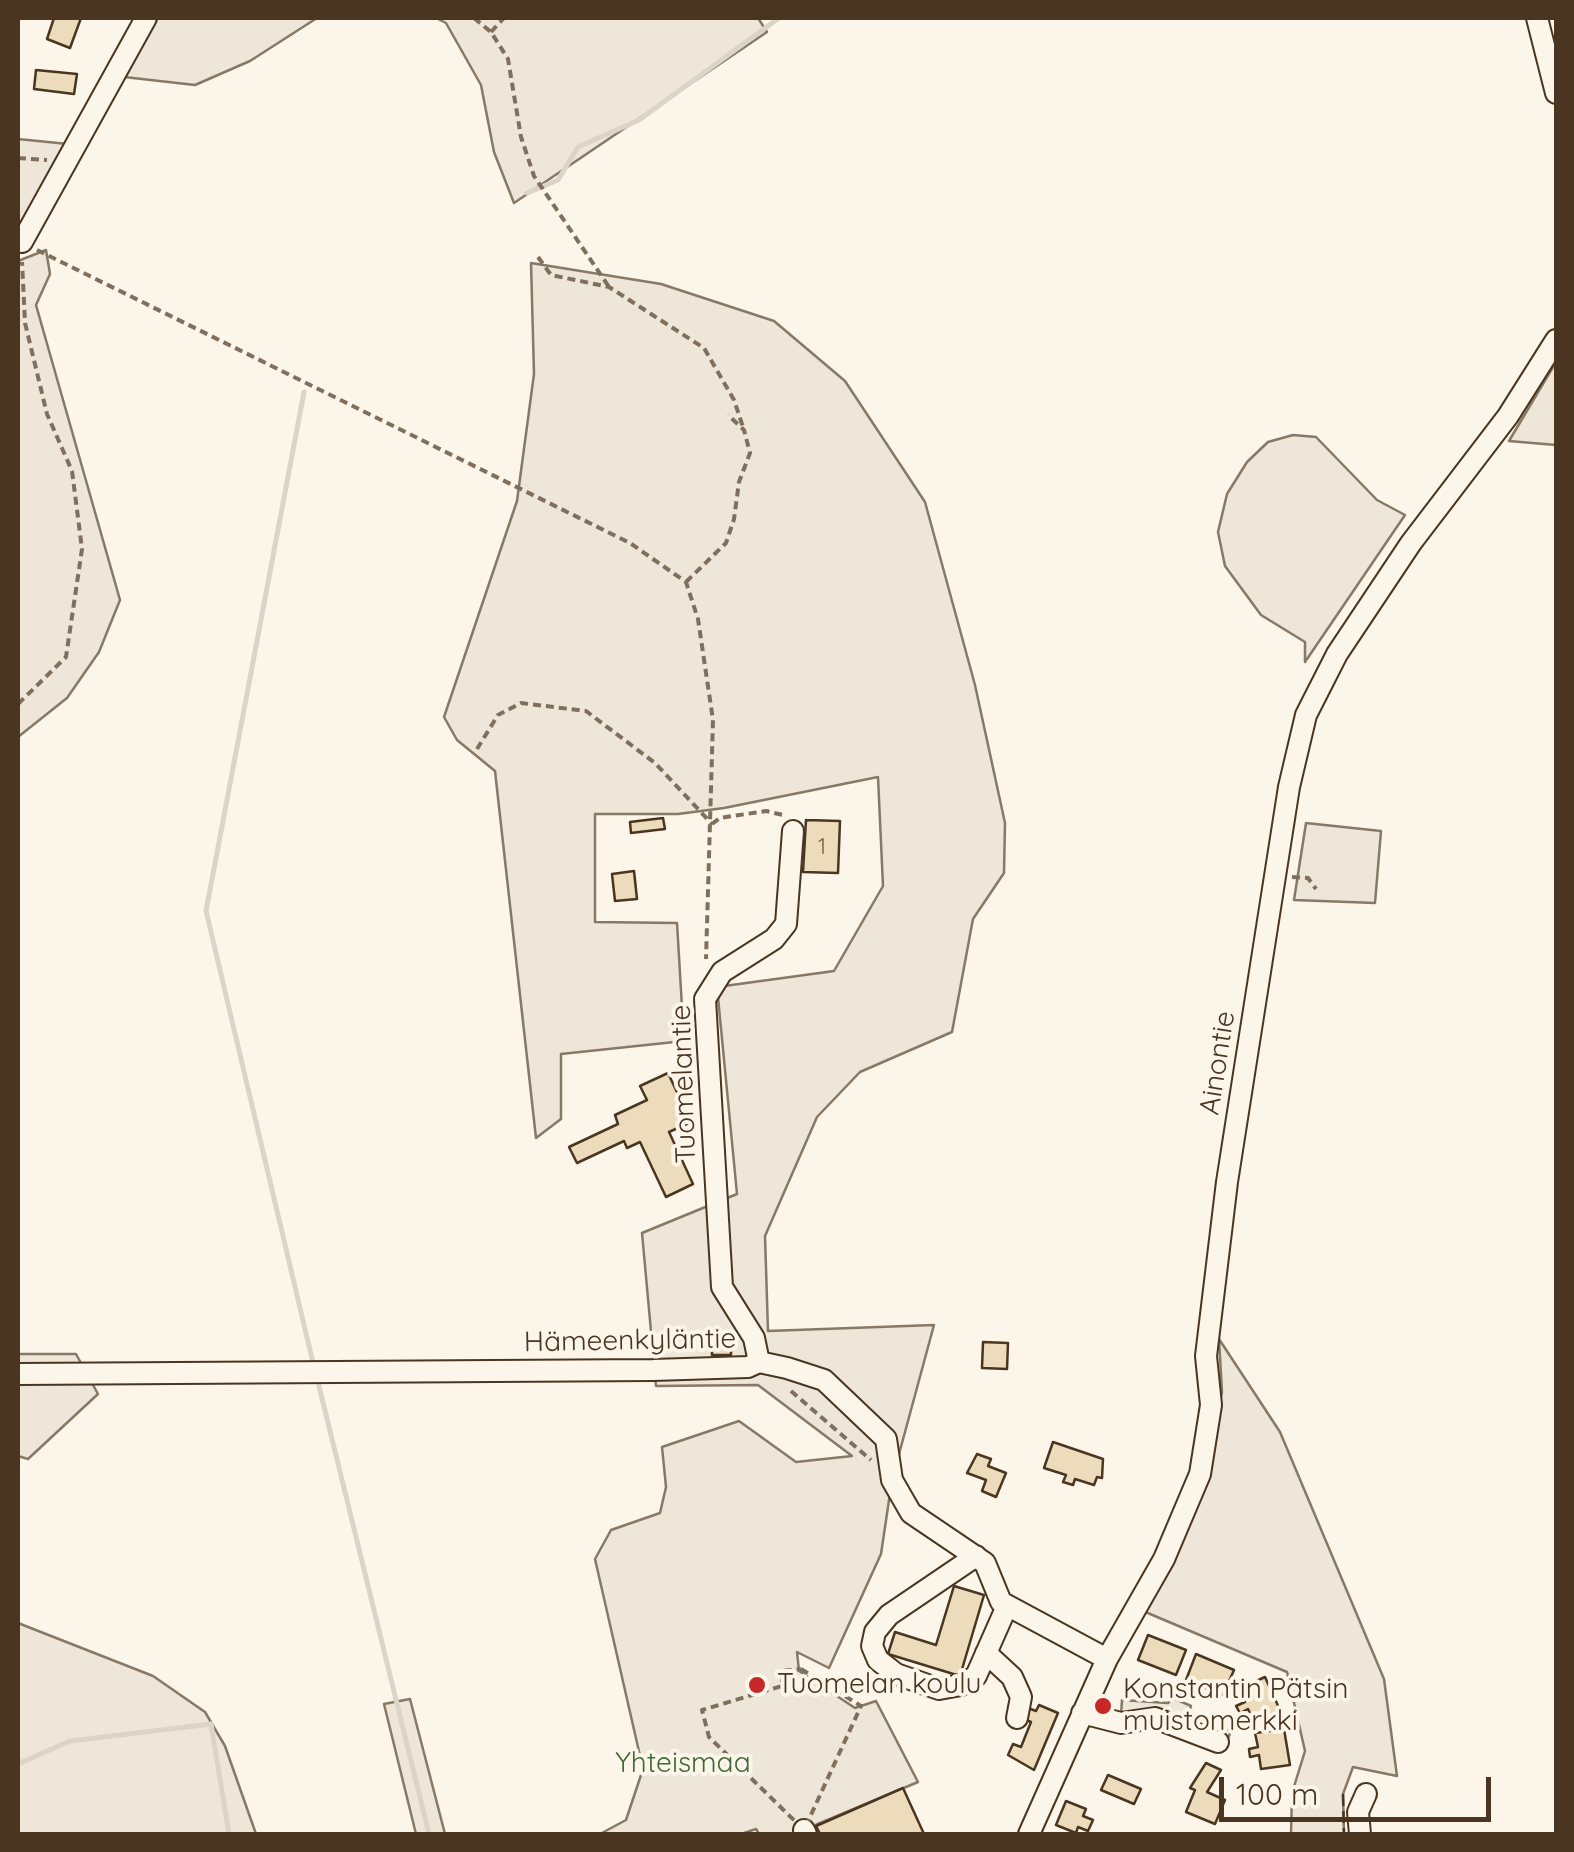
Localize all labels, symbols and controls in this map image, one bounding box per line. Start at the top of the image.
house number: 1 [818,834,826,860]
street label: Tuomelantie [664,1004,704,1164]
street label: Ainontie [1193,1009,1243,1117]
street label: Hämeenkyläntie [524,1322,736,1360]
place label: Tuomelan koulu [777,1668,981,1702]
place label: Konstantin Pätsin muistomerkki [1123,1673,1348,1739]
marker: Tuomelan koulu [746,1674,768,1696]
marker: Konstantin Pätsin muistomerkki [1092,1695,1114,1717]
park label: Yhteismaa [615,1747,751,1781]
scale bar [1224,1757,1496,1819]
text: 100 m [1236,1775,1318,1813]

